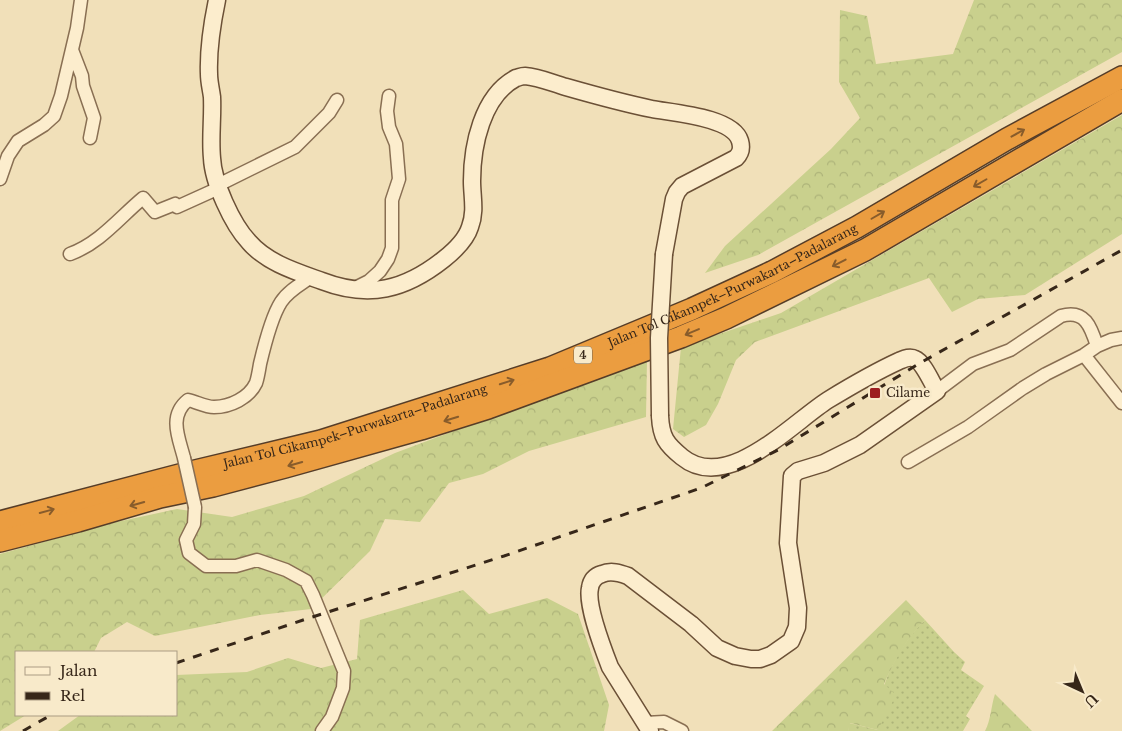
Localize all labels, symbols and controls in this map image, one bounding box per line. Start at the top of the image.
one-way arrow [1011,128,1026,138]
one-way arrow [974,179,988,189]
one-way arrow [870,210,885,220]
street label: Jalan Tol Cikampek–Purwakarta–Padalarang [604,220,861,351]
one-way arrow [832,259,847,268]
one-way arrow [685,328,700,338]
road number: 4 [574,346,592,364]
one-way arrow [499,377,514,386]
street label: Jalan Tol Cikampek–Purwakarta–Padalarang [220,380,490,471]
place label: Cilame [886,385,930,400]
marker: Cilame [868,386,882,400]
one-way arrow [443,415,459,425]
one-way arrow [287,460,303,470]
one-way arrow [130,500,146,510]
one-way arrow [39,505,55,515]
legend [15,651,178,716]
text: Jalan [58,661,97,680]
north arrow [1057,666,1107,716]
text: Rel [60,686,85,705]
text: U [1080,690,1102,712]

